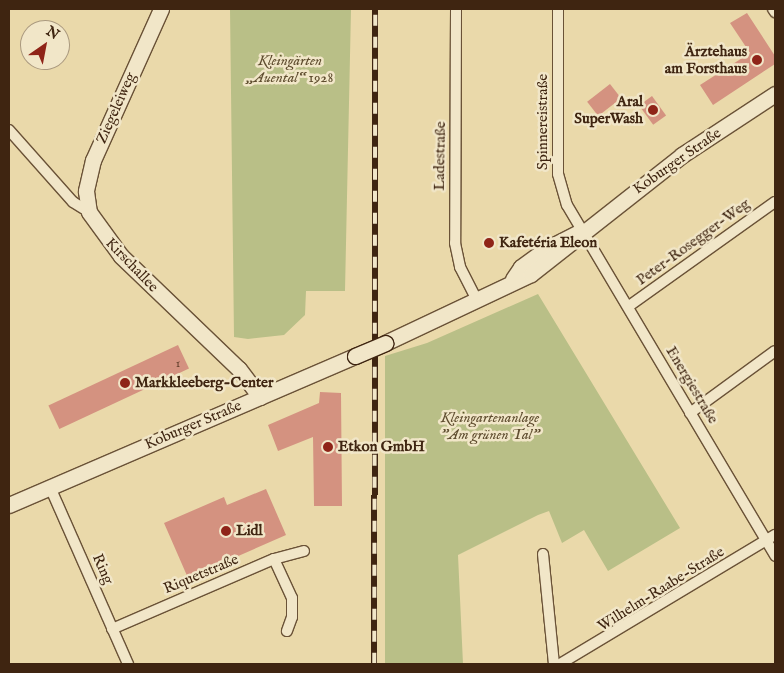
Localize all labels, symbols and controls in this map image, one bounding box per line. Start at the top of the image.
north arrow [20,20,70,70]
text: N [43,22,63,44]
place label: Ärztehaus am Forsthaus [665,42,747,77]
park label: Kleingärten „Auental“ 1928 [246,51,334,86]
marker: Ärztehaus am Forsthaus [751,54,763,66]
street label: Ziegeleiweg [92,70,140,146]
street label: Spinnereistraße [534,74,552,170]
place label: Aral SuperWash [574,92,643,127]
marker: Aral SuperWash [647,104,659,116]
street label: Ladestraße [430,121,450,191]
street label: Koburger Straße [630,124,724,198]
street label: Peter-Rosegger-Weg [633,195,753,289]
street label: Kirschallee [102,234,162,296]
place label: Kafetéria Eleon [499,234,597,252]
marker: Kafetéria Eleon [483,237,495,249]
street label: Energiestraße [662,343,722,427]
house number: 1 [176,357,180,371]
place label: Markkleeberg-Center [135,374,274,392]
marker: Markkleeberg-Center [119,377,131,389]
street label: Koburger Straße [142,397,244,453]
park label: Kleingartenanlage "Am grünen Tal" [441,408,539,443]
place label: Etkon GmbH [338,438,425,456]
marker: Etkon GmbH [322,441,334,453]
place label: Lidl [236,522,263,540]
marker: Lidl [220,525,232,537]
street label: Wilhelm-Raabe-Straße [595,543,727,635]
street label: Riquetstraße [161,550,241,598]
street label: Ring [88,551,118,587]

